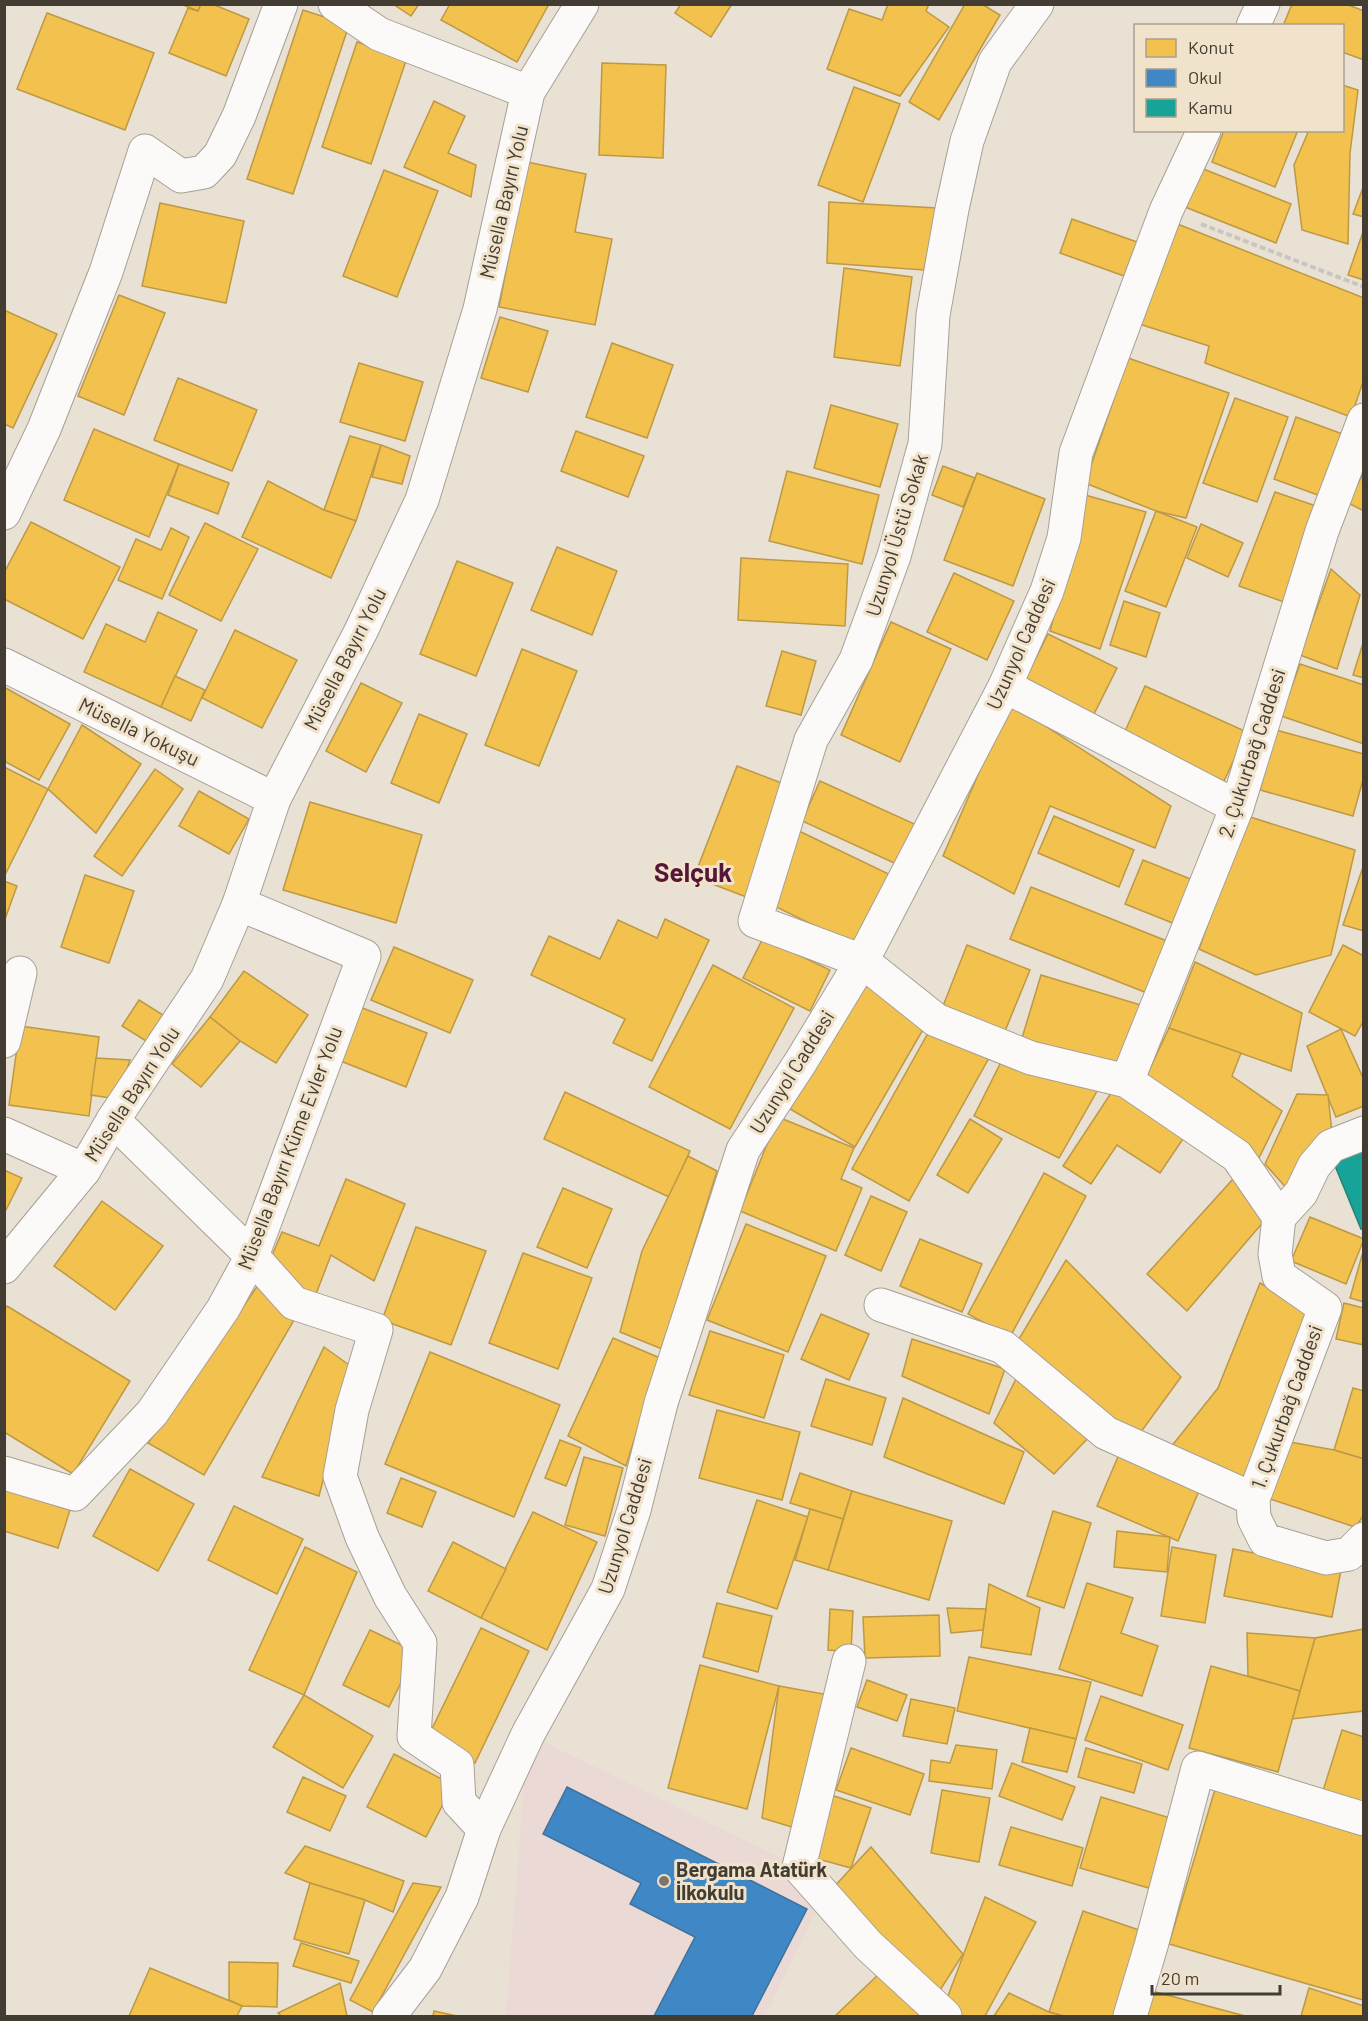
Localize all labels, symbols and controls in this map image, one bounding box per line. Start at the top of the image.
legend [1134,24,1344,132]
text: Konut [1188,36,1234,58]
text: Okul [1188,66,1222,88]
text: Kamu [1188,96,1233,118]
street label: Müsella Bayırı Yolu [474,123,532,281]
street label: Uzunyol Üstü Sokak [860,450,932,619]
street label: Uzunyol Caddesi [980,574,1060,713]
street label: Müsella Bayırı Yolu [298,583,390,734]
street label: 2. Çukurbağ Caddesi [1212,665,1290,840]
street label: Müsella Yokuşu [75,692,204,771]
district label: Selçuk [654,856,732,887]
street label: Uzunyol Caddesi [744,1005,839,1138]
street label: Müsella Bayırı Yolu [78,1021,184,1166]
street label: Müsella Bayırı Küme Evler Yolu [231,1023,347,1273]
street label: 1. Çukurbağ Caddesi [1245,1321,1327,1492]
street label: Uzunyol Caddesi [592,1455,656,1597]
place label: Bergama Atatürk İlkokulu [676,1857,827,1904]
marker: Bergama Atatürk İlkokulu [657,1874,671,1888]
scale bar [1152,1958,1280,1996]
text: 20 m [1161,1967,1199,1989]

